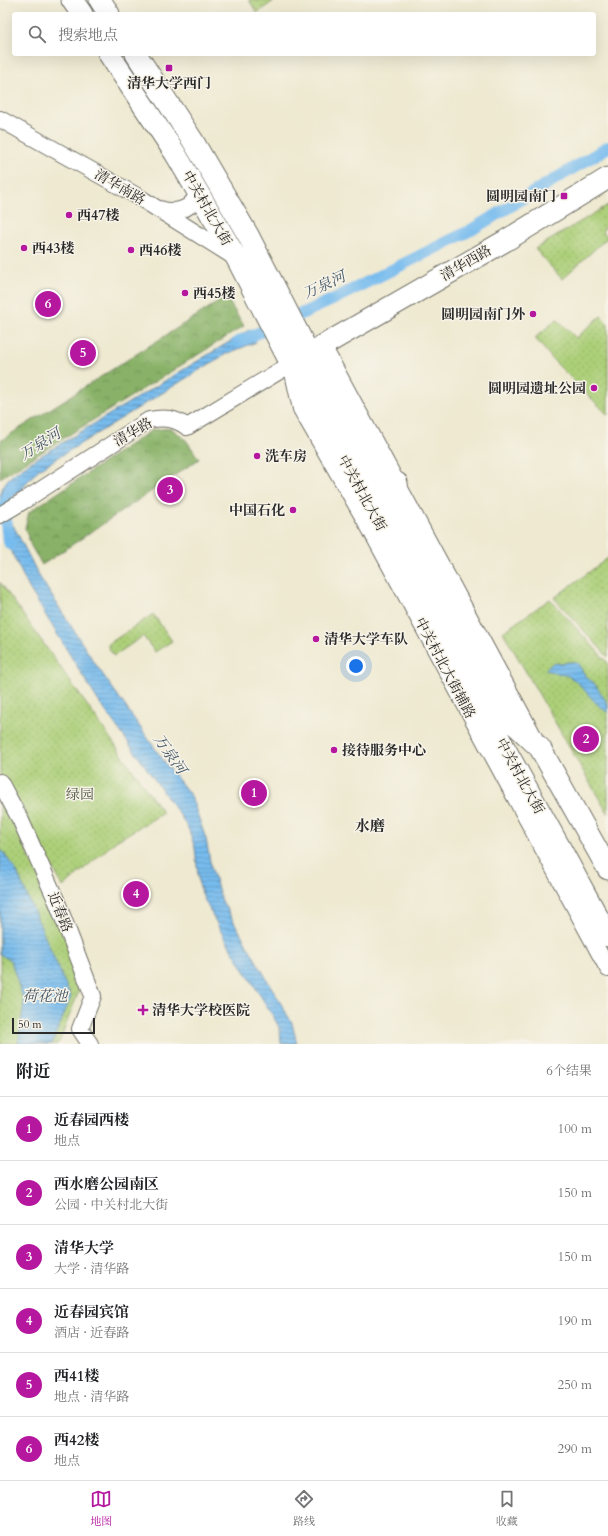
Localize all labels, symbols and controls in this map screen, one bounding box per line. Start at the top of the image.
search box [12,12,596,56]
icon: search [26,23,48,45]
text: 搜索地点 [58,25,118,45]
marker: 清华大学西门 [164,63,174,73]
place label: 清华大学西门 [127,74,211,93]
street label: 清华南路 [91,165,149,209]
street label: 中关村北大街 [178,167,236,249]
place label: 圆明园南门 [486,187,556,206]
marker: 圆明园南门 [559,191,569,201]
place label: 西47楼 [77,206,119,225]
marker: 西47楼 [64,210,74,220]
place label: 西43楼 [32,239,74,258]
place label: 西46楼 [139,241,181,260]
street label: 清华西路 [437,241,495,285]
marker: 西43楼 [19,243,29,253]
marker: 西46楼 [126,245,136,255]
water label: 万泉河 [299,265,351,304]
place label: 西45楼 [193,284,235,303]
marker: 西45楼 [180,288,190,298]
pin: 6 [35,289,61,319]
place label: 圆明园南门外 [441,305,525,324]
marker: 圆明园南门外 [528,309,538,319]
pin: 5 [70,338,96,368]
place label: 圆明园遗址公园 [488,379,586,398]
marker: 圆明园遗址公园 [589,383,599,393]
street label: 清华路 [110,413,156,451]
water label: 万泉河 [16,422,67,464]
place label: 洗车房 [265,447,307,466]
marker: 洗车房 [252,451,262,461]
street label: 中关村北大街 [333,452,391,534]
pin: 3 [157,475,183,505]
place label: 中国石化 [229,501,285,520]
marker: 中国石化 [288,505,298,515]
street label: 中关村北大街辅路 [410,614,480,722]
place label: 清华大学车队 [324,630,408,649]
marker: 清华大学车队 [311,634,321,644]
your location [346,656,366,676]
pin: 2 [573,724,599,754]
water label: 万泉河 [149,730,193,781]
street label: 中关村北大街 [491,735,549,817]
place label: 接待服务中心 [342,741,426,760]
marker: 接待服务中心 [329,745,339,755]
pin: 1 [241,778,267,808]
park label: 绿园 [66,785,94,804]
district label: 水磨 [355,816,385,836]
pin: 4 [123,879,149,909]
street label: 近春路 [43,889,77,935]
water label: 荷花池 [22,986,69,1006]
place label: 清华大学校医院 [152,1001,250,1020]
marker: 清华大学校医院 [137,1004,149,1016]
scale bar [12,1016,95,1035]
text: 50 m [18,1017,42,1032]
text: 附近 [16,1060,50,1083]
text: 6个结果 [546,1062,592,1080]
text: 近春园西楼 [54,1110,129,1130]
text: 1 [26,1120,32,1138]
text: 100 m [558,1120,592,1138]
text: 地点 [54,1132,80,1150]
text: 西水磨公园南区 [54,1174,159,1194]
text: 2 [26,1184,32,1202]
text: 150 m [558,1184,592,1202]
text: 公园 · 中关村北大街 [54,1196,168,1214]
text: 清华大学 [54,1238,114,1258]
text: 3 [26,1248,32,1266]
text: 150 m [558,1248,592,1266]
text: 大学 · 清华路 [54,1260,129,1278]
text: 近春园宾馆 [54,1302,129,1322]
text: 4 [26,1312,32,1330]
text: 190 m [558,1312,592,1330]
text: 酒店 · 近春路 [54,1324,129,1342]
text: 西41楼 [54,1366,99,1386]
text: 5 [26,1376,32,1394]
text: 250 m [558,1376,592,1394]
text: 地点 · 清华路 [54,1388,129,1406]
text: 西42楼 [54,1430,99,1450]
text: 6 [26,1440,32,1458]
text: 290 m [558,1440,592,1458]
text: 地点 [54,1452,80,1470]
tab: 地图 [90,1488,112,1529]
tab: 路线 [293,1488,315,1529]
tab: 收藏 [496,1488,518,1529]

